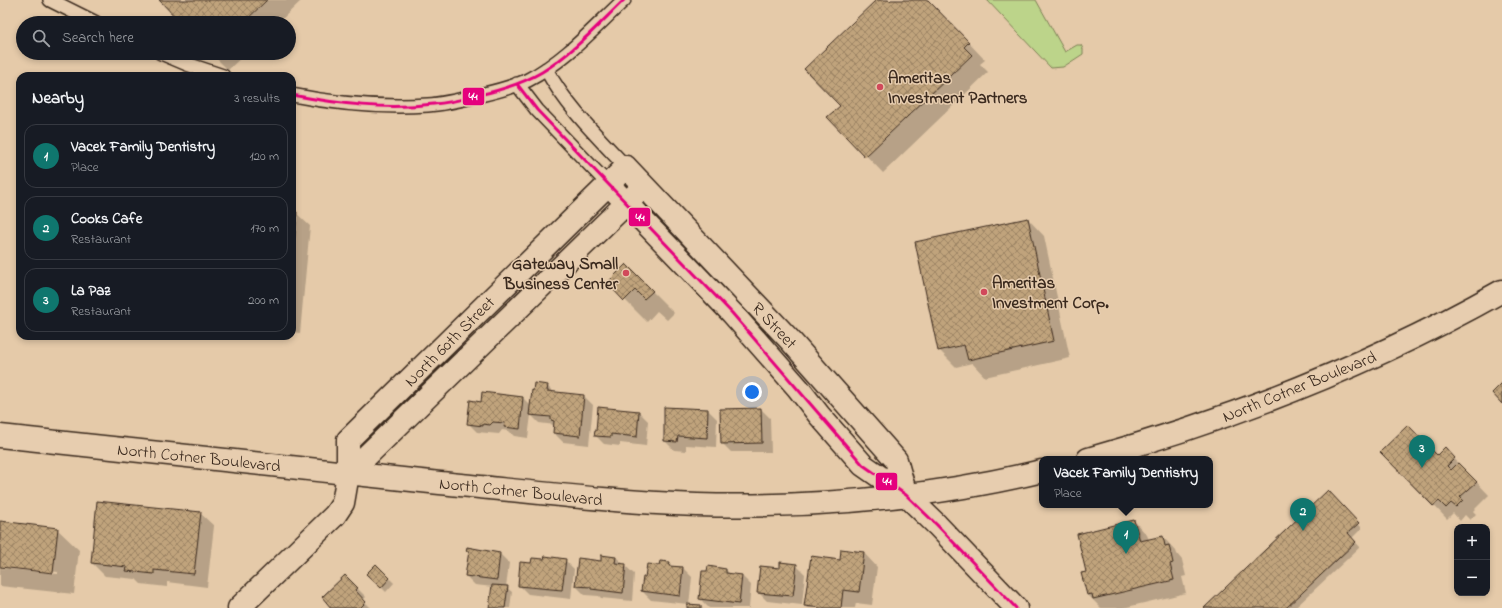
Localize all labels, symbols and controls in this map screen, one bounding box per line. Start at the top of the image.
search box [16,16,296,60]
icon: search [30,27,52,49]
text: Search here [62,27,134,49]
place label: Ameritas Investment Partners [888,66,1028,111]
marker: Ameritas Investment Partners [875,82,885,92]
text: Nearby [32,86,84,111]
line badge: 44 [462,87,485,106]
text: 3 results [234,89,280,108]
text: 44 [467,89,478,105]
text: Vacek Family Dentistry [71,136,215,158]
text: 1 [44,147,48,166]
text: 120 m [249,147,279,166]
text: Place [71,158,99,177]
line badge: 44 [628,207,651,227]
text: Cooks Cafe [71,208,142,230]
text: 44 [634,210,645,226]
text: 2 [43,219,49,238]
text: 170 m [251,219,279,238]
text: Restaurant [71,230,131,249]
place label: Gateway Small Business Center [503,252,619,297]
marker: Gateway Small Business Center [621,268,631,278]
place label: Ameritas Investment Corp. [992,271,1109,316]
text: La Paz [71,280,111,302]
marker: Ameritas Investment Corp. [979,287,989,297]
text: 3 [43,291,49,310]
text: 200 m [248,291,279,310]
street label: North 60th Street [399,291,501,393]
street label: R Street [745,297,803,355]
text: Restaurant [71,302,131,321]
street label: North Cotner Boulevard [1219,345,1381,430]
your location [742,382,762,402]
pin: 3 [1409,435,1435,468]
street label: North Cotner Boulevard [116,437,282,480]
popup [1039,456,1213,508]
text: Vacek Family Dentistry [1054,462,1198,484]
street label: North Cotner Boulevard [438,471,604,514]
line badge: 44 [875,472,898,491]
text: 44 [881,474,892,490]
text: Place [1054,484,1081,503]
pin: 2 [1290,498,1316,531]
pin: 1 [1113,521,1139,554]
map controls [1454,524,1490,596]
button: + [1454,524,1490,560]
button: − [1454,560,1490,596]

